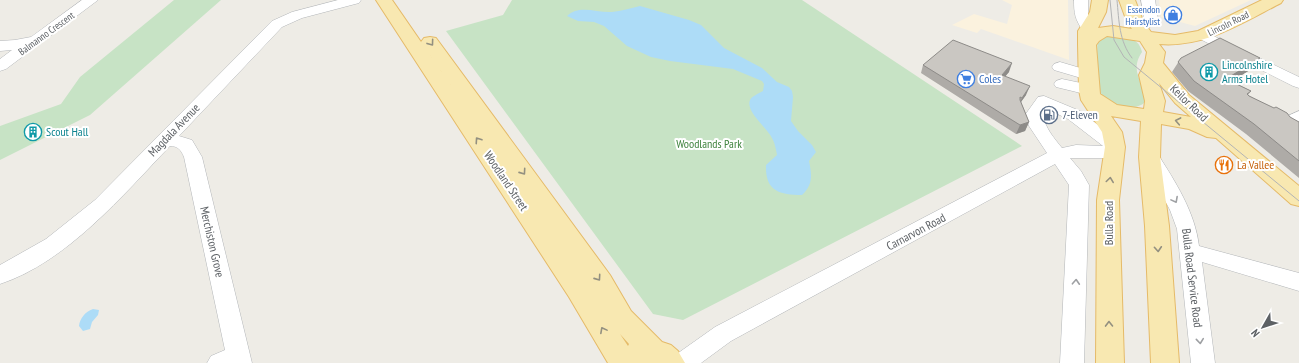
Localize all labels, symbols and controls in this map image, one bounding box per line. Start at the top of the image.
place label: Essendon Hairstylist [1125,3,1160,28]
shop icon: Essendon Hairstylist [1163,5,1183,25]
street label: Lincoln Road [1205,8,1251,39]
street label: Balmanno Crescent [16,9,77,58]
one-way arrow [426,39,433,46]
place label: Lincolnshire Arms Hotel [1222,57,1272,86]
building icon: Lincolnshire Arms Hotel [1199,62,1219,82]
supermarket icon: Coles [956,69,976,89]
place label: Coles [979,71,1001,86]
street label: Keilor Road [1167,81,1212,124]
street label: Magdala Avenue [145,100,203,159]
fuel station icon: 7-Eleven [1039,105,1059,125]
place label: 7-Eleven [1062,107,1098,122]
one-way arrow [1175,117,1181,126]
building icon: Scout Hall [23,122,43,142]
place label: Scout Hall [46,124,88,139]
park label: Woodlands Park [676,136,742,151]
one-way arrow [476,137,483,144]
street label: Woodland Street [481,148,532,214]
restaurant icon: La Vallee [1214,155,1234,175]
place label: La Vallee [1237,157,1274,172]
one-way arrow [518,167,525,174]
one-way arrow [1105,177,1114,183]
one-way arrow [1170,196,1178,203]
street label: Bulla Road [1101,201,1116,245]
street label: Merchiston Grove [197,205,228,279]
street label: Carnarvon Road [884,210,948,253]
street label: Bulla Road Service Road [1179,228,1206,328]
one-way arrow [1154,246,1162,252]
one-way arrow [593,273,600,280]
one-way arrow [1071,279,1080,285]
north arrow [1243,307,1283,347]
one-way arrow [1105,321,1114,327]
one-way arrow [601,327,608,334]
text: N [1248,327,1263,340]
one-way arrow [1196,338,1205,344]

